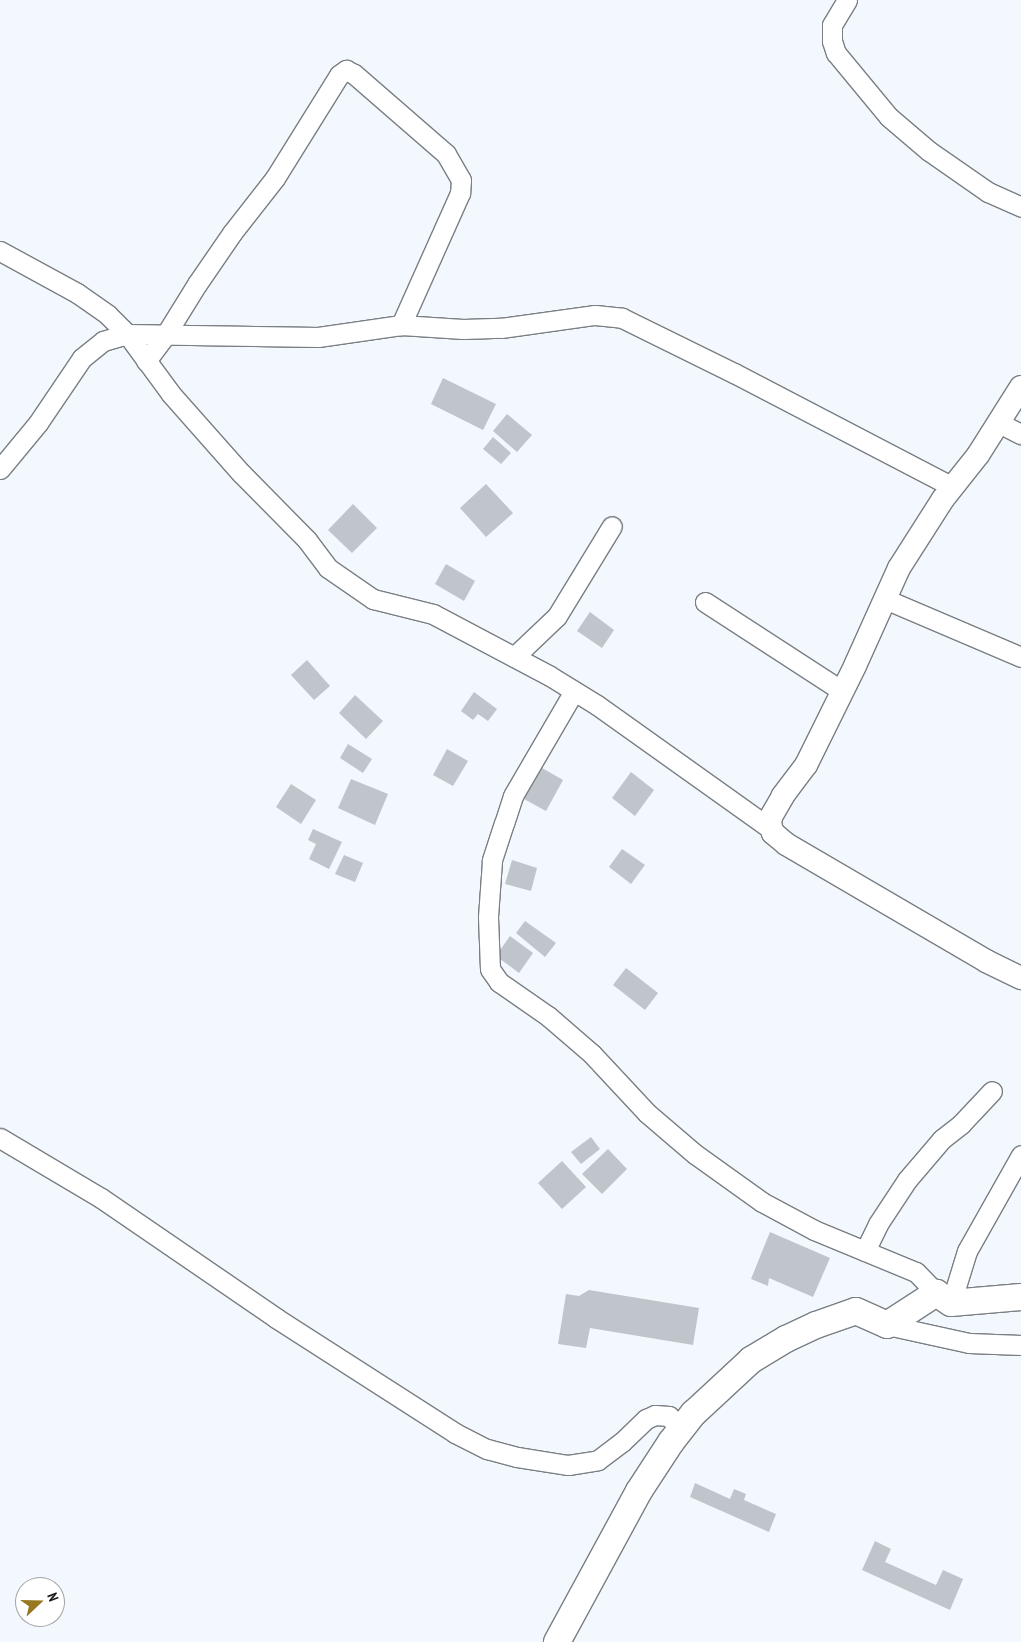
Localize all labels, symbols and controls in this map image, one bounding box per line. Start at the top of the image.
north arrow [15,1577,65,1627]
text: N [43,1590,63,1604]

